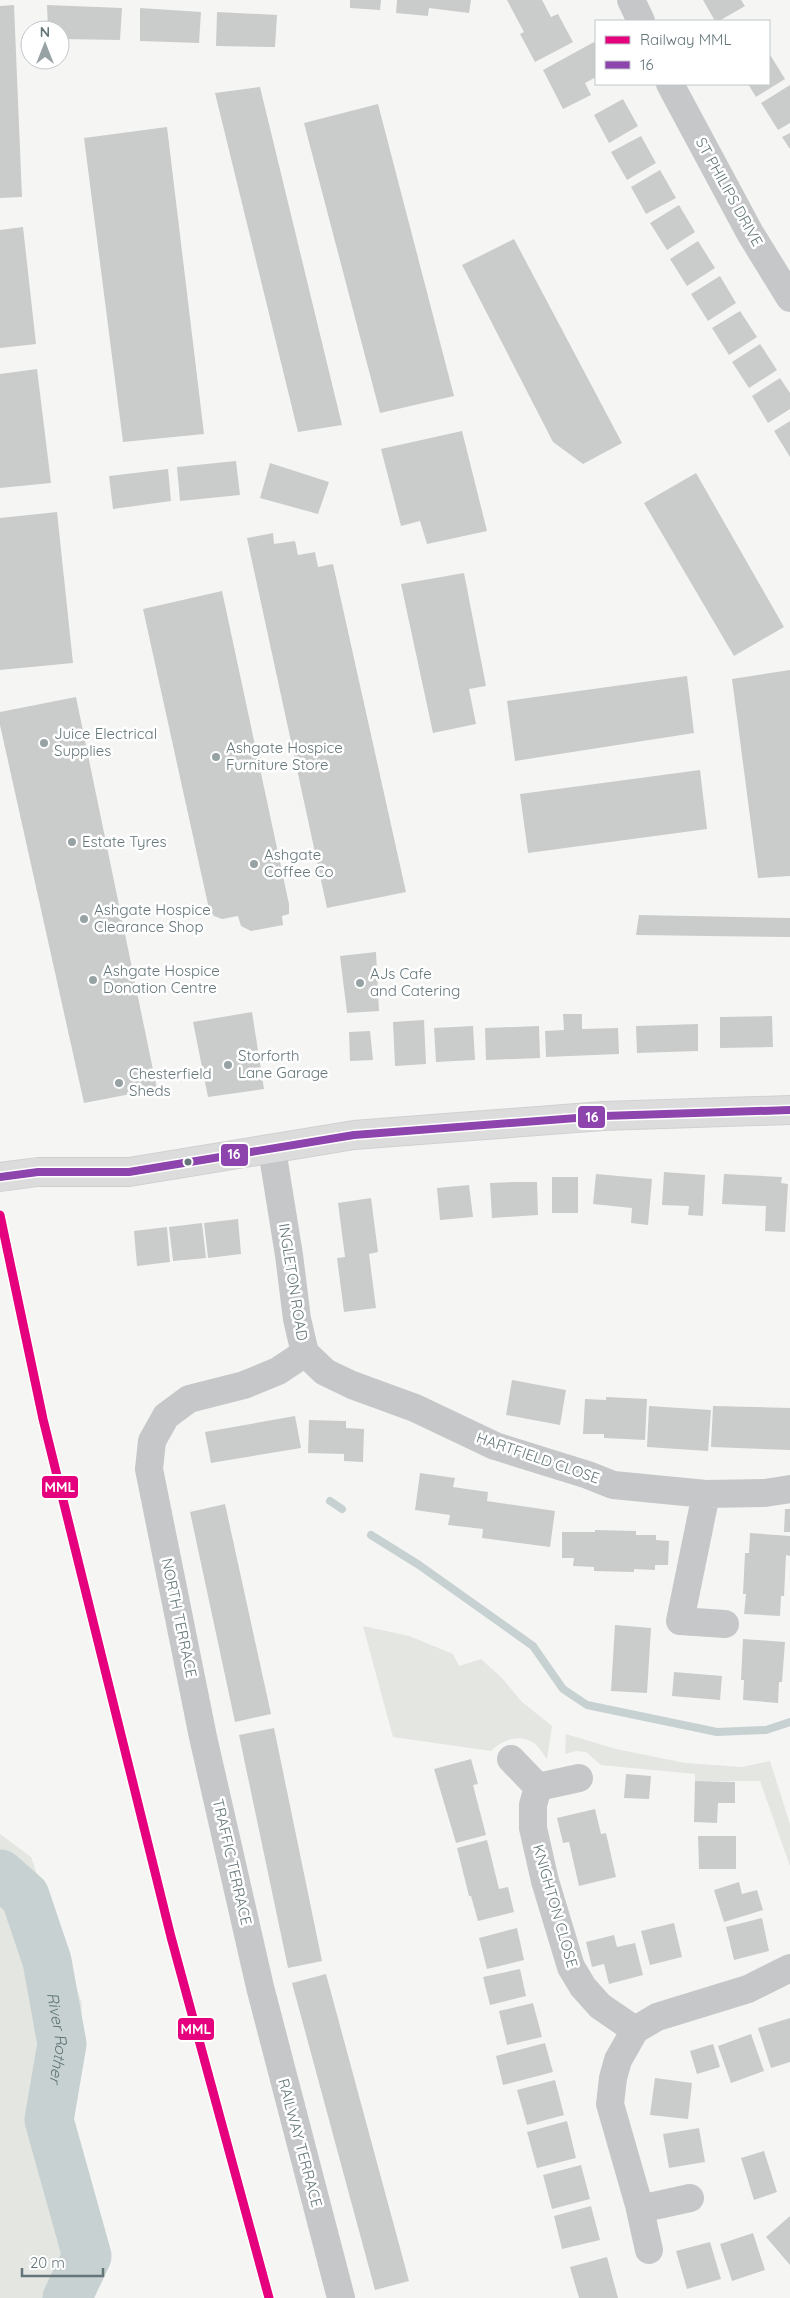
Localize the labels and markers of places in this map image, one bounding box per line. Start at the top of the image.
place label: Juice Electrical Supplies [54,724,157,760]
marker: Juice Electrical Supplies [38,737,50,749]
place label: Ashgate Hospice Furniture Store [226,738,343,774]
marker: Ashgate Hospice Furniture Store [210,751,222,763]
place label: Estate Tyres [82,832,166,851]
marker: Estate Tyres [66,836,78,848]
place label: Ashgate Coffee Co [264,845,334,881]
marker: Ashgate Coffee Co [248,858,260,870]
place label: Ashgate Hospice Clearance Shop [94,900,211,936]
marker: Ashgate Hospice Clearance Shop [78,913,90,925]
place label: Ashgate Hospice Donation Centre [103,961,220,997]
place label: AJs Cafe and Catering [370,964,460,1000]
marker: Ashgate Hospice Donation Centre [87,974,99,986]
marker: AJs Cafe and Catering [354,977,366,989]
place label: Storforth Lane Garage [238,1046,328,1082]
marker: Storforth Lane Garage [222,1059,234,1071]
place label: Chesterfield Sheds [129,1064,212,1100]
marker: Chesterfield Sheds [113,1077,125,1089]
unlabelled marker [183,1157,193,1167]

